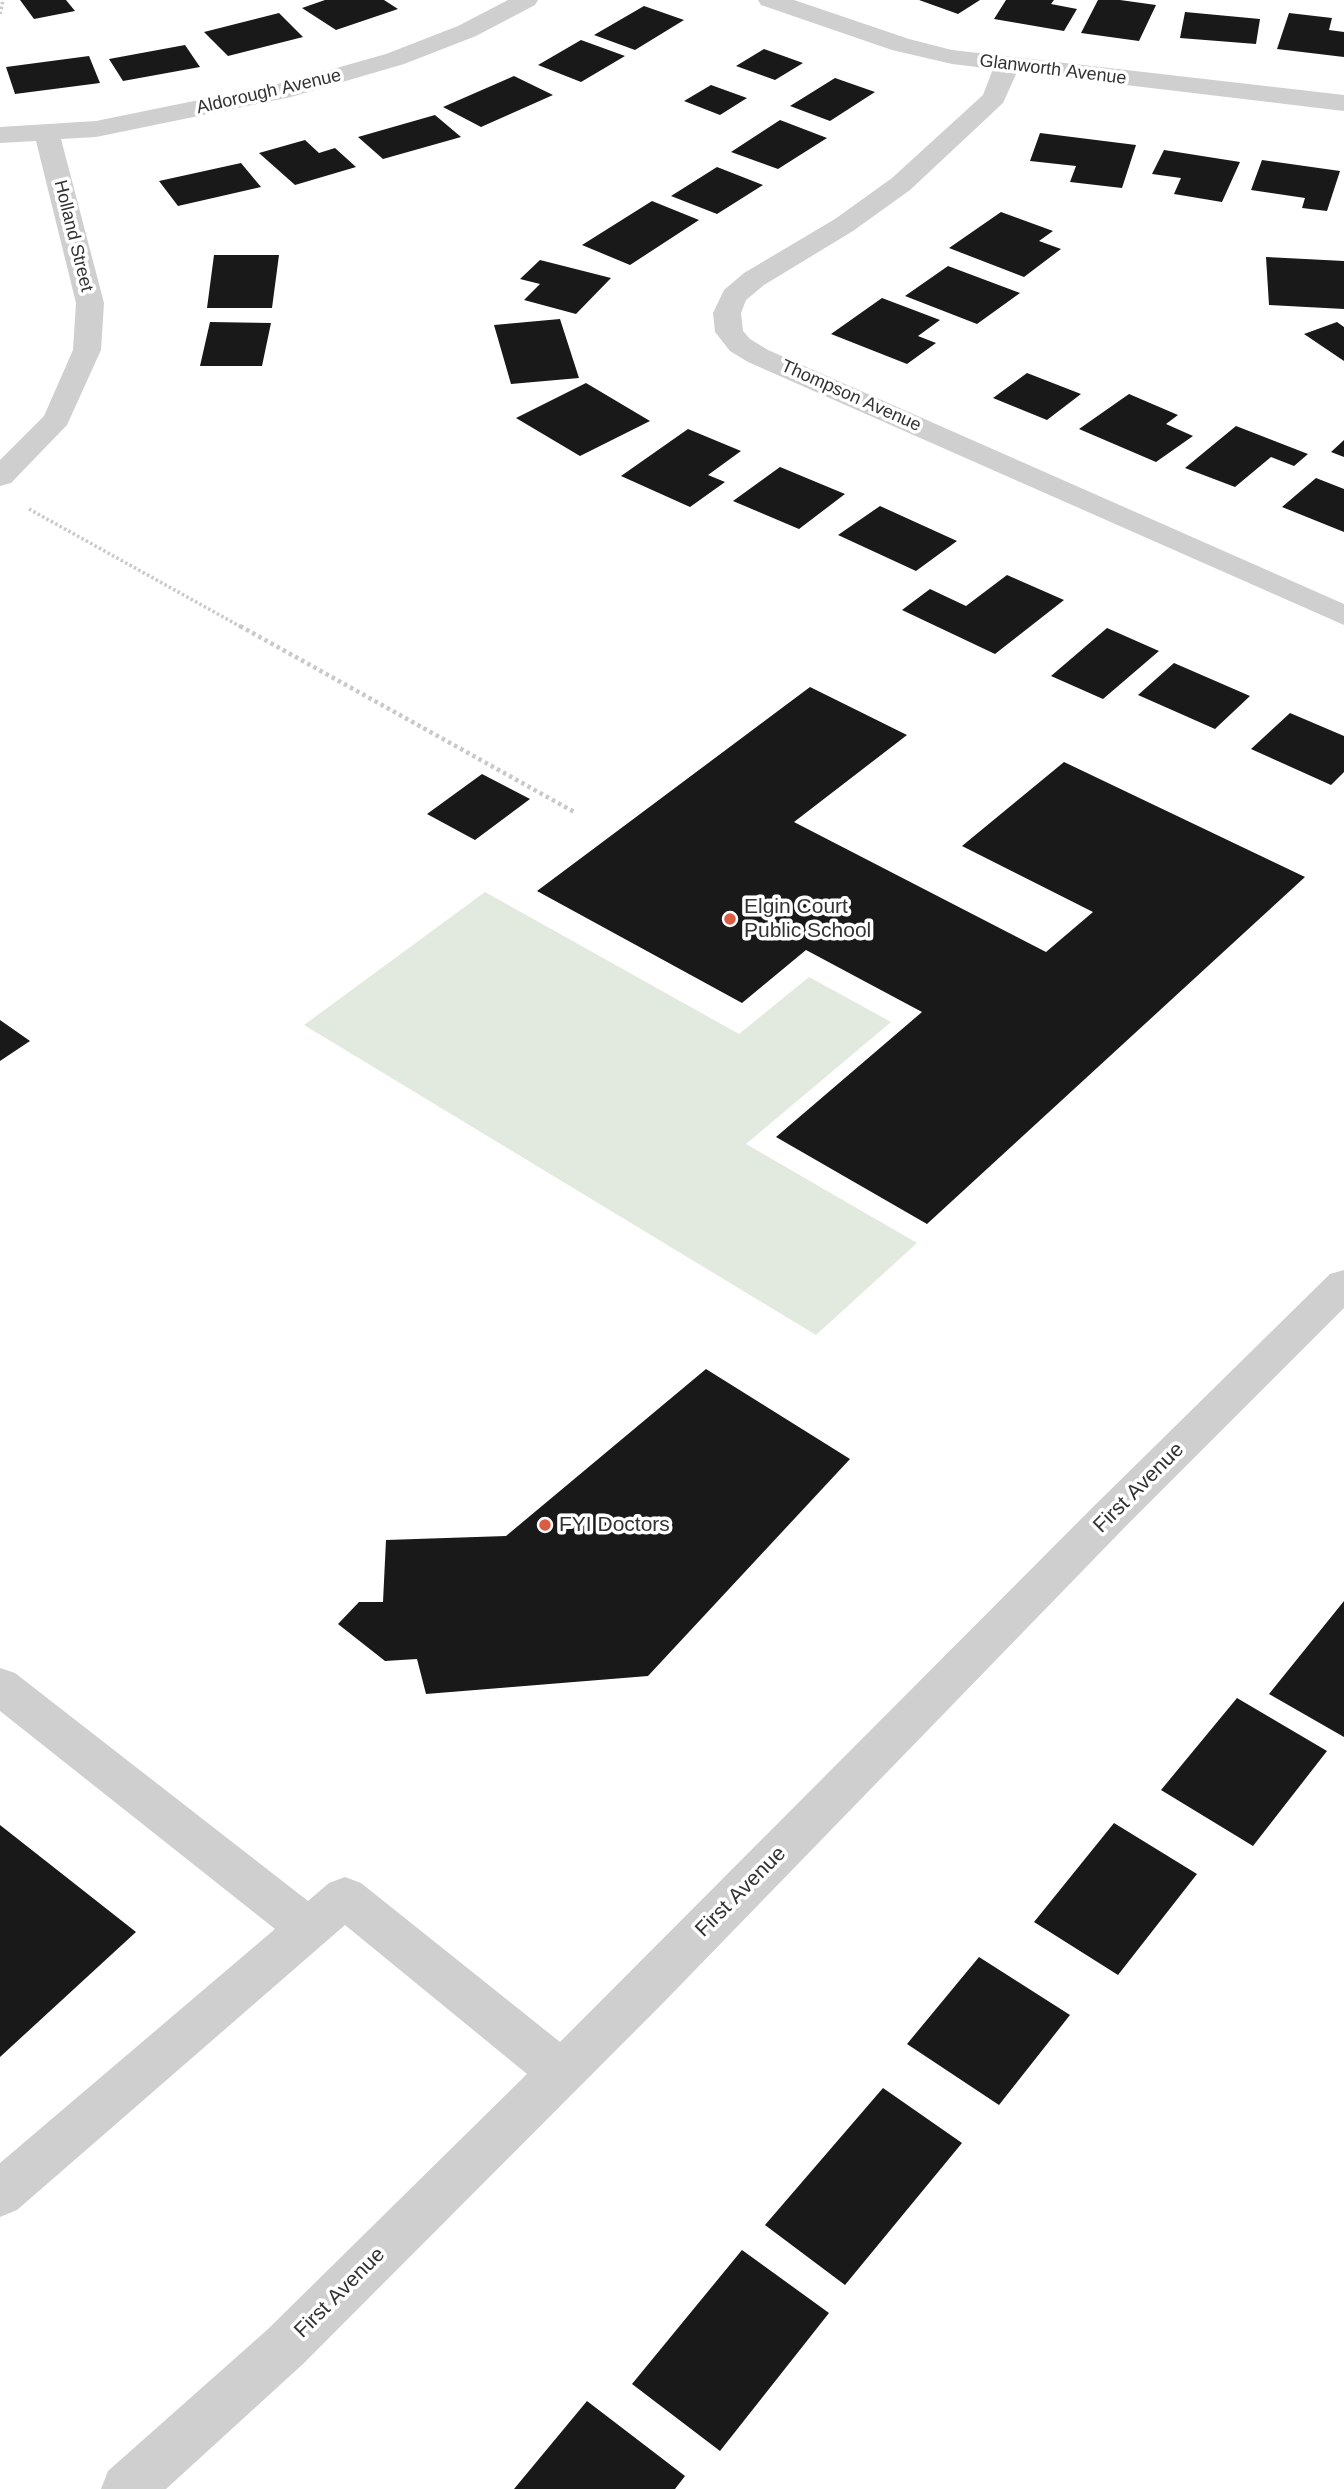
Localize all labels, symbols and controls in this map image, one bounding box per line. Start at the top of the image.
street label: Glanworth Avenue [978,50,1128,90]
street label: Aldorough Avenue [195,65,343,119]
street label: Holland Street [49,178,97,294]
street label: Thompson Avenue [778,355,924,437]
place label: Elgin Court Public School [744,894,871,944]
marker: Elgin Court Public School [722,911,738,927]
street label: First Avenue [1089,1438,1189,1538]
place label: FYI Doctors [559,1512,670,1538]
marker: FYI Doctors [537,1517,553,1533]
street label: First Avenue [691,1842,791,1942]
street label: First Avenue [290,2243,390,2343]

